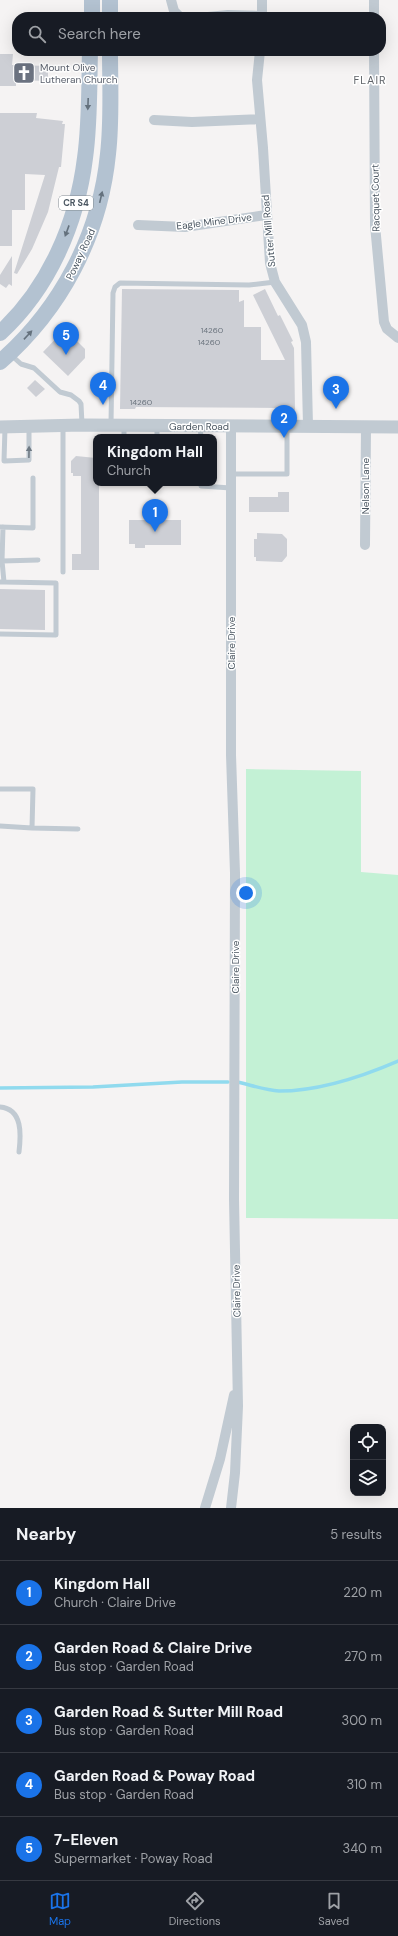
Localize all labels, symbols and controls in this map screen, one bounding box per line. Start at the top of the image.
search box [12,12,386,56]
icon: search [26,23,48,45]
text: Search here [58,24,141,44]
church icon: Mount Olive Lutheran Church [11,60,37,86]
place label: Mount Olive Lutheran Church [40,61,118,86]
district label: FLAIR [353,73,387,87]
one-way arrow [85,98,92,110]
street label: Racquet Court [368,164,383,232]
one-way arrow [99,191,105,203]
street label: Sutter Mill Road [259,194,278,268]
road number: CR S4 [59,196,93,210]
street label: Eagle Mine Drive [176,210,253,233]
street label: Poway Road [63,226,98,282]
one-way arrow [64,226,70,238]
pin: 5 [53,322,79,355]
house number: 14260 [201,325,224,335]
one-way arrow [23,330,33,340]
house number: 14260 [198,337,221,347]
pin: 4 [90,372,116,405]
pin: 3 [323,376,349,409]
house number: 14260 [130,397,153,407]
pin: 2 [271,405,297,438]
street label: Garden Road [169,420,229,433]
popup [93,434,217,486]
text: Kingdom Hall [107,442,203,462]
one-way arrow [26,445,32,458]
street label: Nelson Lane [359,458,372,514]
text: Church [107,462,151,479]
pin: 1 [142,499,168,532]
street label: Claire Drive [225,616,238,669]
your location [236,883,256,903]
street label: Claire Drive [229,940,242,993]
street label: Claire Drive [230,1264,243,1317]
map controls [350,1424,386,1496]
button: locate [350,1424,386,1460]
button: layers [350,1460,386,1496]
text: Nearby [16,1523,76,1545]
text: 5 results [330,1526,382,1543]
text: Kingdom Hall [54,1574,150,1594]
text: 1 [27,1584,31,1601]
text: 220 m [343,1584,382,1601]
text: Church · Claire Drive [54,1594,176,1611]
text: Garden Road & Claire Drive [54,1638,252,1658]
text: 2 [25,1648,33,1665]
text: 270 m [344,1648,382,1665]
text: Bus stop · Garden Road [54,1658,194,1675]
text: Garden Road & Sutter Mill Road [54,1702,283,1722]
text: 3 [25,1712,33,1729]
text: 300 m [341,1712,382,1729]
text: Bus stop · Garden Road [54,1722,194,1739]
text: Garden Road & Poway Road [54,1766,255,1786]
text: 4 [25,1776,33,1793]
text: 310 m [347,1776,382,1793]
text: Bus stop · Garden Road [54,1786,194,1803]
text: 7-Eleven [54,1830,118,1850]
text: 5 [25,1840,33,1857]
text: 340 m [342,1840,382,1857]
text: Supermarket · Poway Road [54,1850,213,1867]
tab: Map [49,1890,71,1928]
tab: Directions [169,1890,221,1928]
tab: Saved [318,1890,349,1928]

